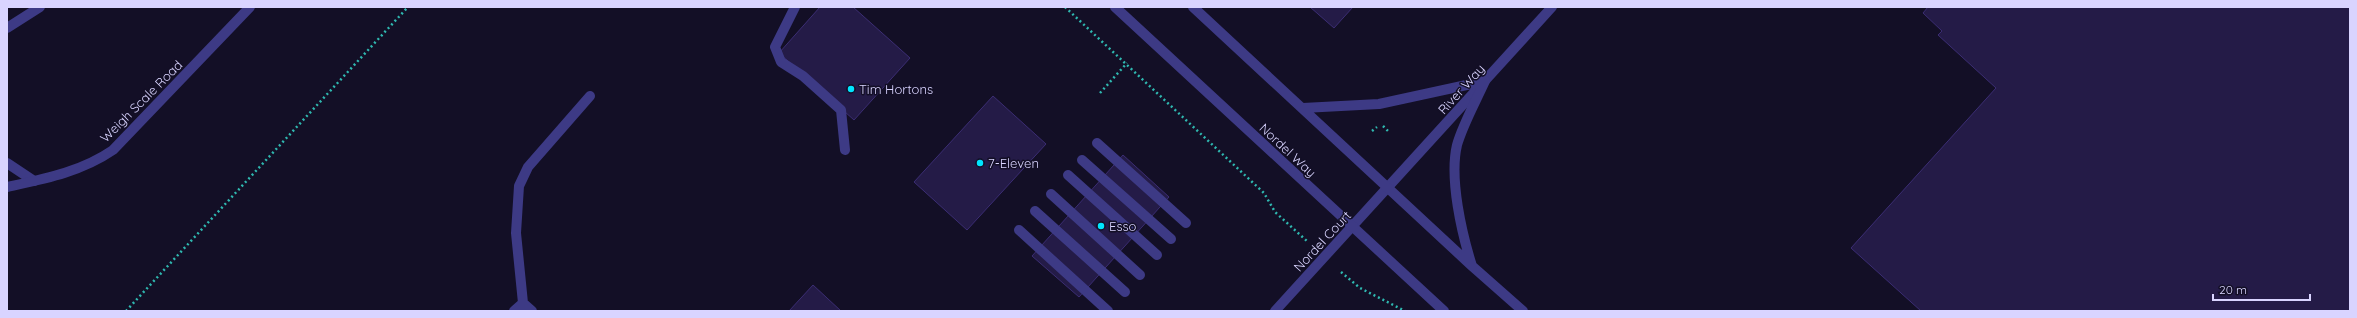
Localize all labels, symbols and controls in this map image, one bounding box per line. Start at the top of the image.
street label: Weigh Scale Road [97,57,185,145]
street label: River Way [1434,61,1488,117]
place label: Tim Hortons [859,81,933,97]
marker: Tim Hortons [846,84,856,94]
street label: Nordel Way [1256,120,1320,180]
place label: 7-Eleven [988,155,1039,171]
marker: 7-Eleven [975,158,985,168]
street label: Nordel Court [1290,207,1354,275]
place label: Esso [1109,218,1137,234]
marker: Esso [1096,221,1106,231]
scale bar [2213,276,2310,302]
text: 20 m [2219,282,2247,297]

